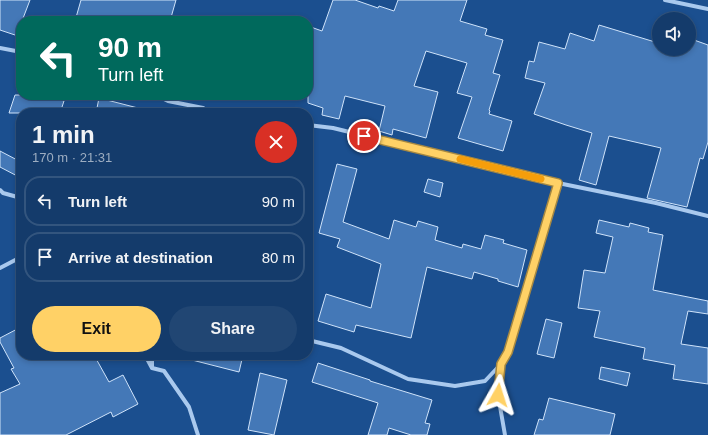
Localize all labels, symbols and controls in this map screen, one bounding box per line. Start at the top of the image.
map controls [652,12,696,56]
button: sound [652,12,696,56]
icon: left [32,32,84,84]
text: 90 m [98,32,162,63]
text: Turn left [98,65,163,85]
pin [347,119,381,153]
text: 1 min [32,121,95,148]
button: close [255,121,297,163]
icon: arrive [353,125,375,147]
text: 170 m · 21:31 [32,150,112,165]
icon: left [34,190,56,212]
text: Turn left [68,193,127,210]
text: 90 m [262,193,295,210]
icon: arrive [34,246,56,268]
text: Arrive at destination [68,249,213,266]
text: 80 m [262,249,295,266]
button: Exit [32,306,161,352]
button: Share [169,306,297,352]
position arrow [477,374,519,416]

